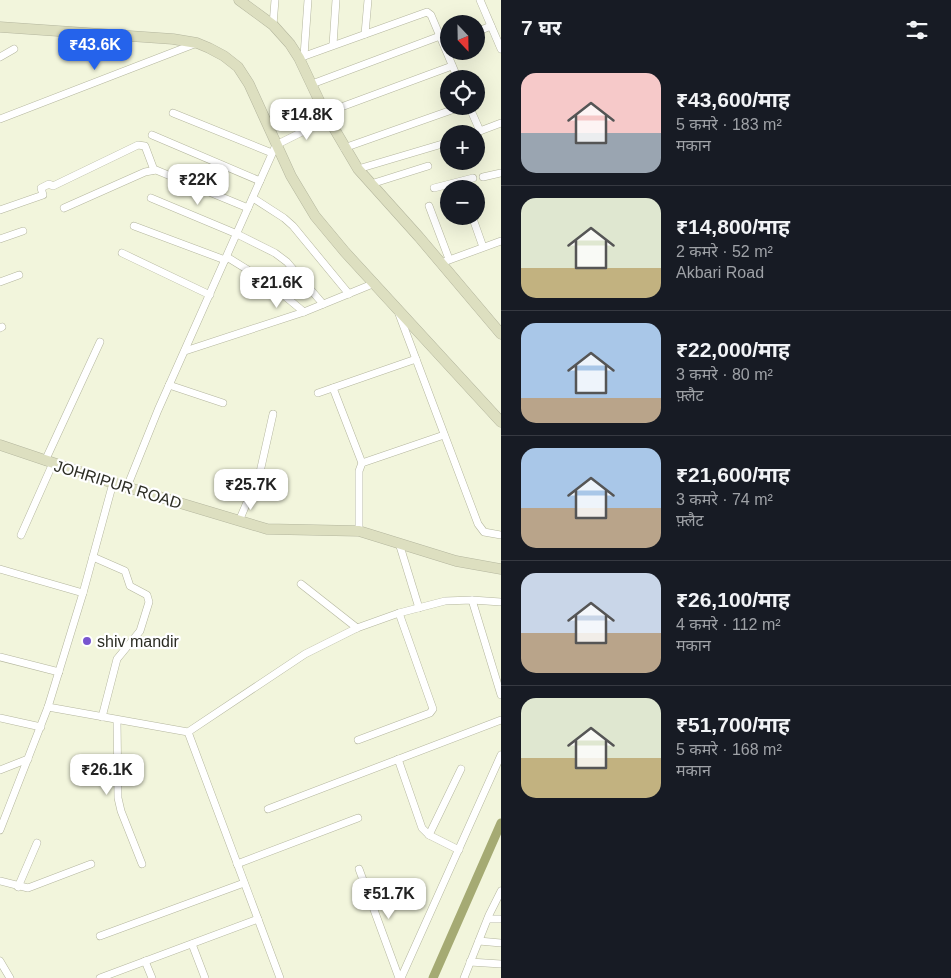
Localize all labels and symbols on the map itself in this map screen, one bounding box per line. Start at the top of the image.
north arrow [440,15,485,60]
pin: ₹43.6K [54,28,136,71]
pin: ₹14.8K [266,98,348,141]
pin: ₹22K [168,164,228,206]
pin: ₹21.6K [236,266,318,309]
street label: JOHRIPUR ROAD [52,457,184,512]
pin: ₹25.7K [210,468,292,511]
place label: shiv mandir [97,633,179,650]
marker: shiv mandir [81,635,93,647]
pin: ₹26.1K [66,754,148,796]
pin: ₹51.7K [348,878,430,920]

